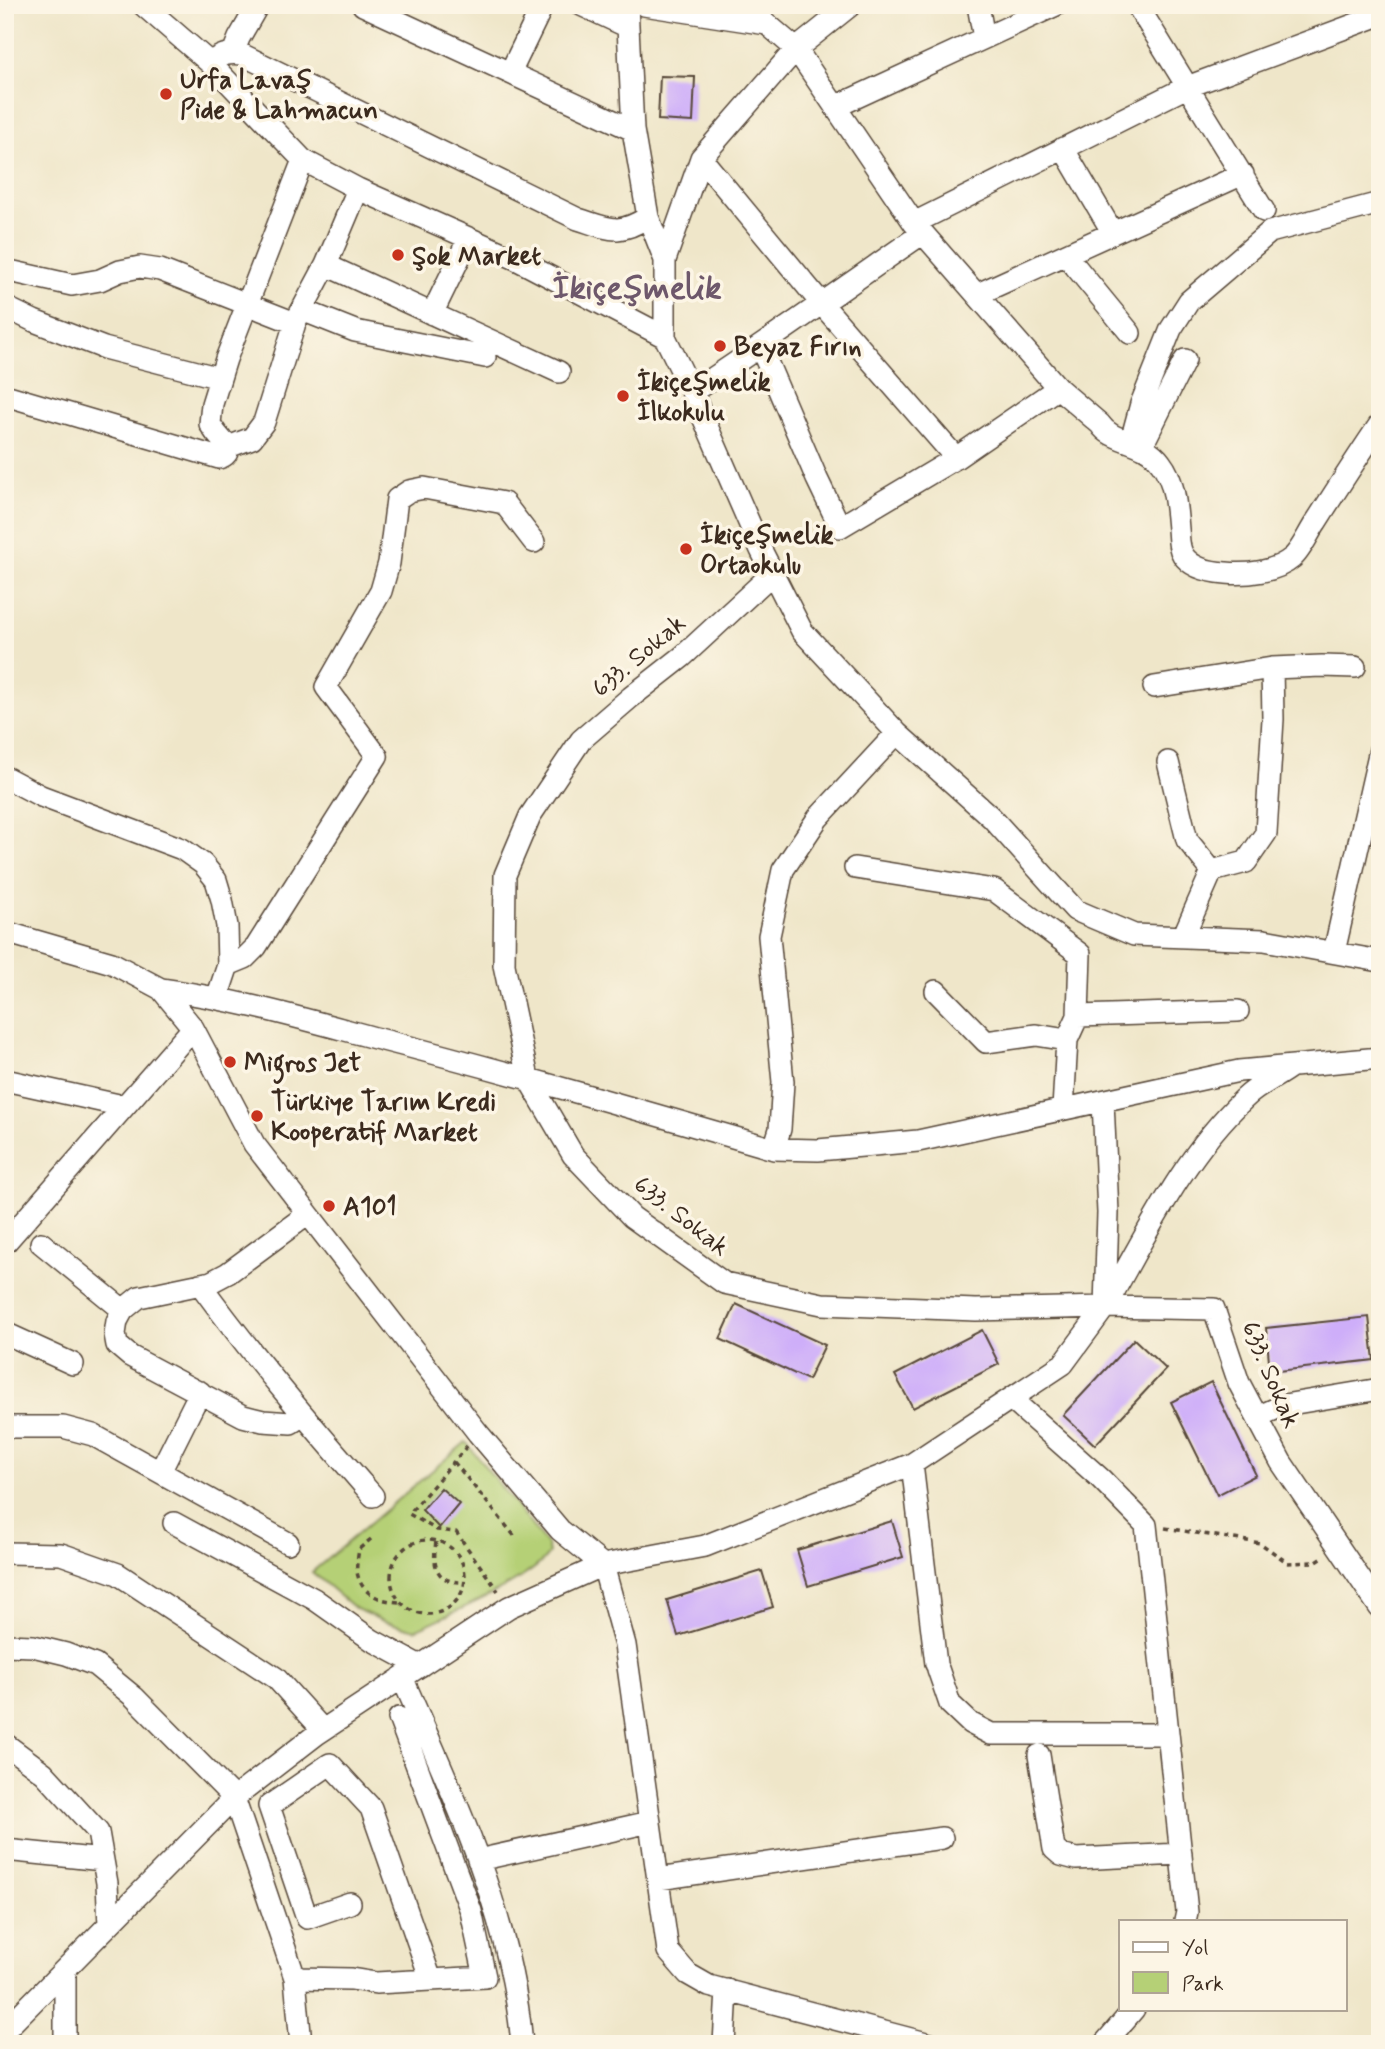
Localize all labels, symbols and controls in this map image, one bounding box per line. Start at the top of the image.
place label: Urfa Lavaş Pide & Lahmacun [180,64,378,128]
marker: Urfa Lavaş Pide & Lahmacun [158,86,174,102]
place label: Şok Market [412,240,542,274]
marker: Şok Market [390,247,406,263]
district label: İkiçeşmelik [552,267,722,311]
place label: Beyaz Fırın [734,331,862,365]
marker: Beyaz Fırın [712,338,728,354]
place label: İkiçeşmelik İlkokulu [637,366,771,430]
marker: İkiçeşmelik İlkokulu [615,388,631,404]
place label: İkiçeşmelik Ortaokulu [700,519,834,583]
marker: İkiçeşmelik Ortaokulu [678,541,694,557]
street label: 633. Sokak [585,607,694,706]
place label: Migros Jet [244,1047,361,1084]
marker: Migros Jet [222,1054,238,1070]
place label: Türkiye Tarım Kredi Kooperatif Market [271,1086,496,1150]
marker: Türkiye Tarım Kredi Kooperatif Market [249,1108,265,1124]
street label: 633. Sokak [626,1168,736,1265]
place label: A101 [343,1191,397,1225]
marker: A101 [321,1198,337,1214]
street label: 633. Sokak [1232,1316,1308,1434]
legend [1119,1920,1346,2010]
text: Yol [1182,1934,1208,1962]
text: Park [1182,1970,1224,1998]

